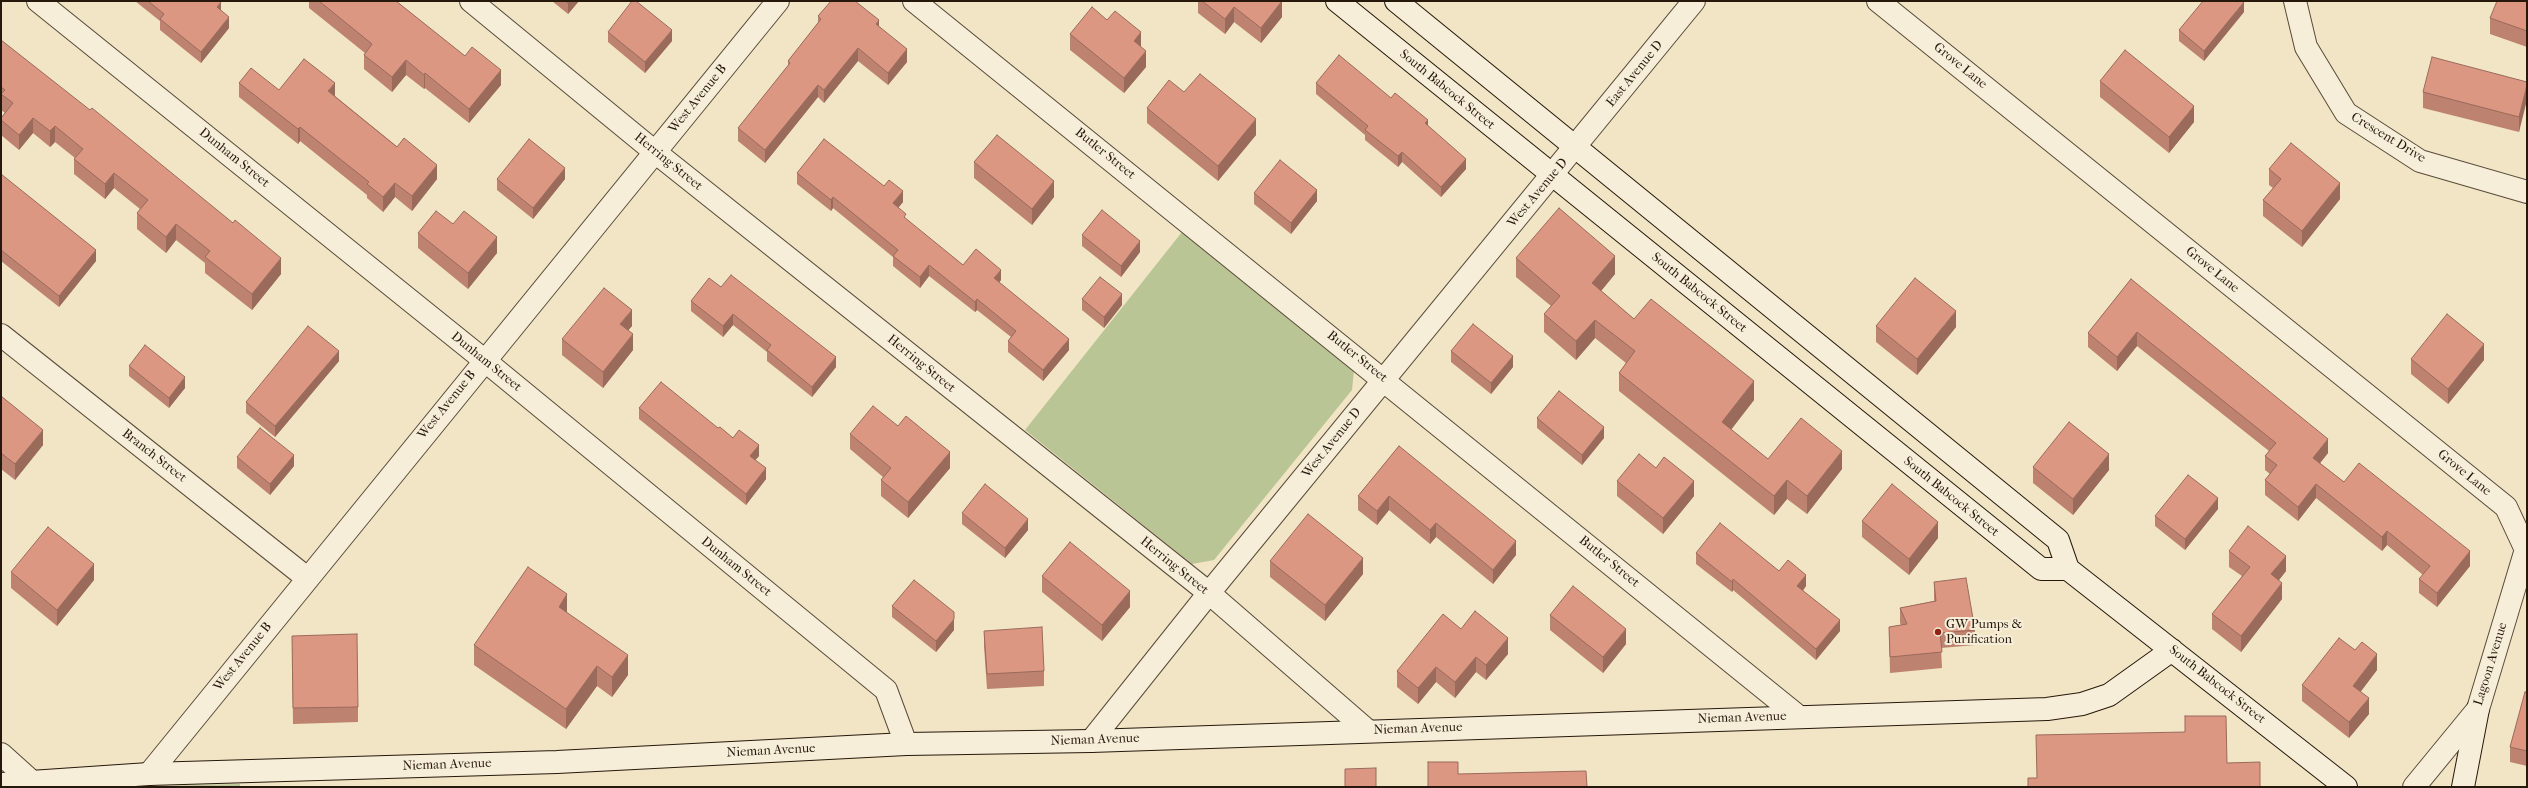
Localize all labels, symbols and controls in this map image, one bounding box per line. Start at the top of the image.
street label: East Avenue D [1604,38,1666,110]
street label: Grove Lane [1930,40,1990,92]
street label: South Babcock Street [1396,47,1498,133]
street label: West Avenue B [666,62,730,136]
street label: Crescent Drive [2348,110,2428,166]
street label: Dunham Street [196,125,272,191]
street label: Butler Street [1072,125,1138,183]
street label: Herring Street [631,130,705,194]
street label: West Avenue D [1505,155,1571,231]
street label: Grove Lane [2182,244,2242,296]
street label: South Babcock Street [1648,250,1750,336]
street label: Butler Street [1324,328,1390,386]
street label: Dunham Street [448,329,524,395]
street label: Herring Street [884,332,958,396]
street label: West Avenue B [415,368,479,442]
street label: West Avenue D [1299,405,1365,481]
street label: Branch Street [119,426,189,486]
street label: Grove Lane [2434,447,2494,499]
street label: South Babcock Street [1900,454,2002,540]
street label: Butler Street [1576,533,1642,591]
street label: Dunham Street [698,534,774,600]
street label: Herring Street [1137,534,1211,598]
place label: GW Pumps & Purification [1946,617,2022,648]
street label: West Avenue B [211,620,275,694]
street label: Lagoon Avenue [2471,621,2511,707]
marker: GW Pumps & Purification [1933,627,1943,637]
street label: South Babcock Street [2166,642,2268,728]
street label: Nieman Avenue [1697,709,1787,727]
street label: Nieman Avenue [1373,720,1463,738]
street label: Nieman Avenue [1050,731,1140,749]
street label: Nieman Avenue [726,741,816,761]
street label: Nieman Avenue [402,756,492,774]

